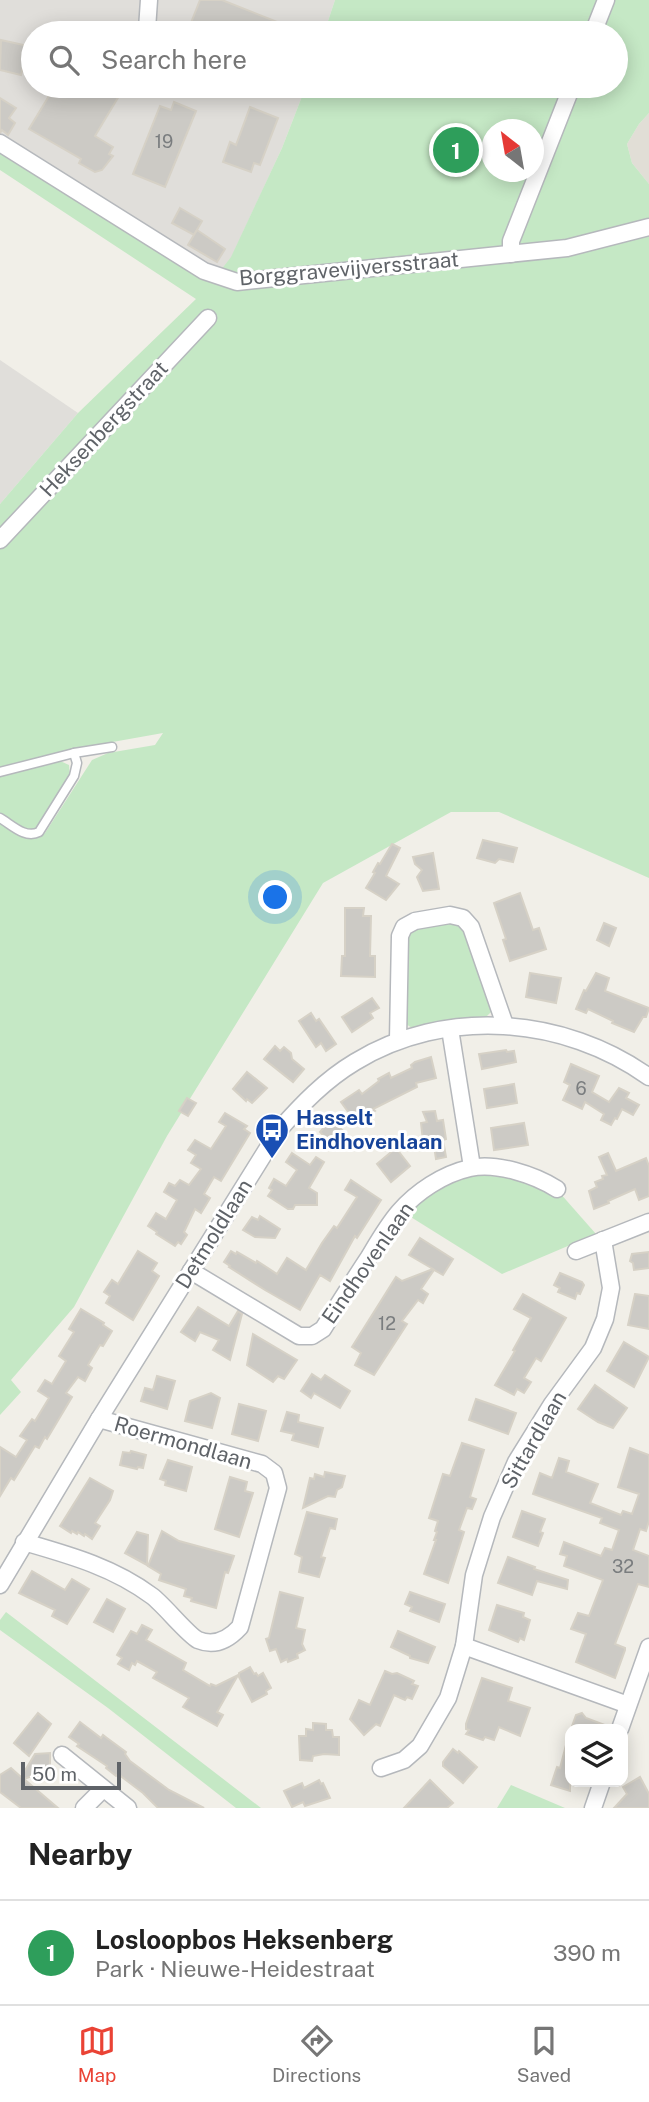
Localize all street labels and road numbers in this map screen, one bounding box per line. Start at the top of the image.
street label: Borggravevijversstraat [238,246,460,291]
street label: Heksenbergstraat [34,356,173,502]
street label: Detmoldlaan [170,1174,257,1293]
street label: Eindhovenlaan [316,1197,419,1328]
street label: Sittardlaan [496,1387,571,1493]
street label: Roermondlaan [111,1411,255,1474]

